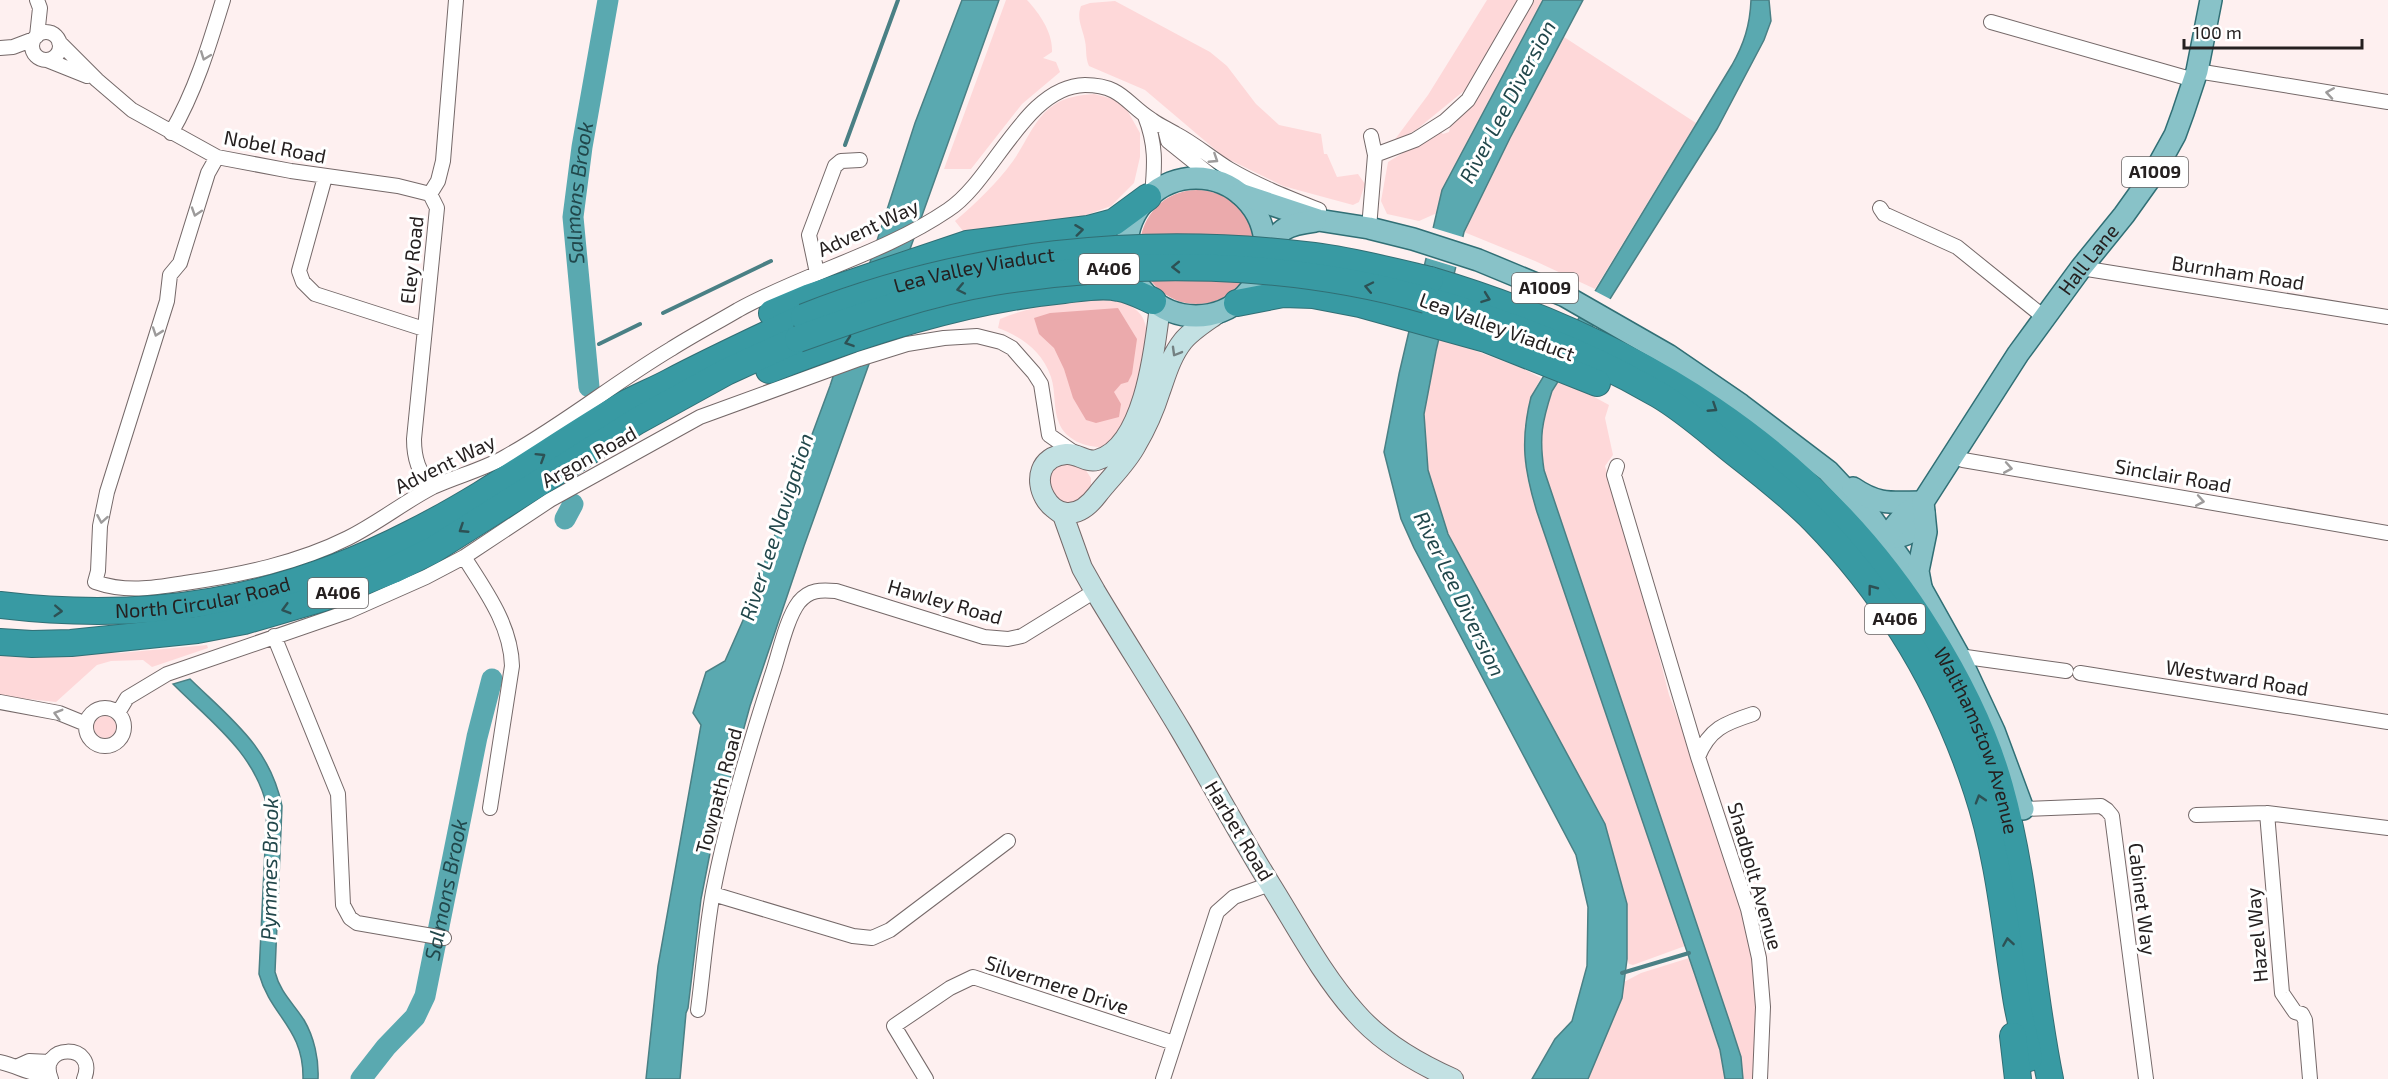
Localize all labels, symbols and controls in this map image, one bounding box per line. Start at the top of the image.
scale bar [2184,12,2362,50]
water label: River Lee Diversion [1453,16,1560,187]
text: 100 m [2193,21,2242,43]
one-way arrow [200,50,212,61]
one-way arrow [2326,87,2335,99]
water label: Salmons Brook [559,120,597,266]
street label: Nobel Road [222,124,328,168]
one-way arrow [1208,152,1218,164]
road number: A1009 [2122,157,2188,187]
street label: Advent Way [813,193,922,261]
one-way arrow [191,206,203,217]
street label: Eley Road [394,215,428,305]
street label: Hall Lane [2052,218,2123,299]
one-way arrow [1074,224,1084,237]
street label: Lea Valley Viaduct [891,241,1056,297]
street label: Burnham Road [2170,250,2306,294]
road number: A406 [1079,254,1139,284]
one-way arrow [1171,261,1180,273]
road number: A1009 [1512,273,1578,303]
one-way arrow [1365,281,1375,294]
one-way arrow [957,282,967,295]
street label: Lea Valley Viaduct [1416,287,1579,365]
one-way arrow [1480,290,1491,303]
one-way arrow [151,326,164,337]
one-way arrow [844,334,855,347]
one-way arrow [1172,346,1184,356]
one-way arrow [1706,401,1717,412]
street label: Argon Road [537,420,640,492]
street label: Advent Way [390,428,499,498]
water label: River Lee Navigation [734,430,818,623]
one-way arrow [534,453,545,464]
street label: Sinclair Road [2113,453,2233,497]
one-way arrow [2003,461,2013,473]
one-way arrow [2196,494,2205,506]
water label: River Lee Diversion [1410,507,1511,680]
one-way arrow [96,514,109,524]
one-way arrow [459,522,470,533]
street label: North Circular Road [115,571,293,622]
street label: Hawley Road [885,573,1005,629]
road number: A406 [308,578,368,608]
one-way arrow [1869,585,1880,596]
one-way arrow [282,602,292,614]
road number: A406 [1865,604,1925,634]
one-way arrow [54,605,63,618]
street label: Walthamstow Avenue [1929,642,2024,836]
street label: Westward Road [2164,654,2310,700]
one-way arrow [53,709,64,721]
street label: Towpath Road [690,725,746,856]
street label: Harbet Road [1201,776,1279,885]
one-way arrow [1975,794,1987,804]
water label: Pymmes Brook [255,797,283,941]
street label: Shadbolt Avenue [1723,799,1789,952]
water label: Salmons Brook [418,817,471,962]
street label: Cabinet Way [2124,841,2162,957]
street label: Hazel Way [2240,886,2272,984]
one-way arrow [2002,938,2014,947]
street label: Silvermere Drive [982,950,1132,1019]

